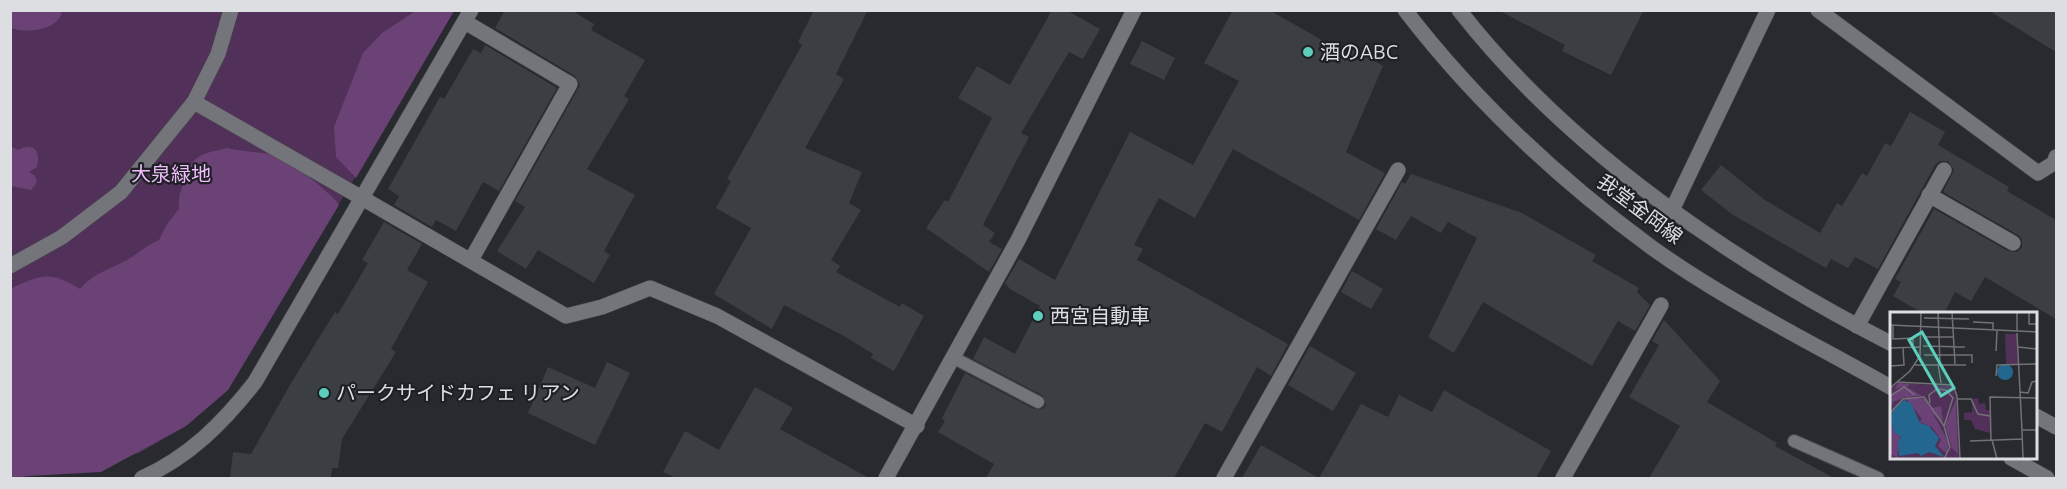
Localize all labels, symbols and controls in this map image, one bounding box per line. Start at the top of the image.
place label: 酒のABC [1320,40,1398,63]
marker: 酒のABC [1301,45,1315,59]
park label: 大泉緑地 [131,162,211,185]
street label: 我堂金岡線 [1593,169,1687,248]
place label: 西宮自動車 [1050,304,1150,327]
marker: 西宮自動車 [1031,309,1045,323]
inset map [1890,312,2037,459]
place label: パークサイドカフェ リアン [336,381,580,404]
marker: パークサイドカフェ リアン [317,386,331,400]

